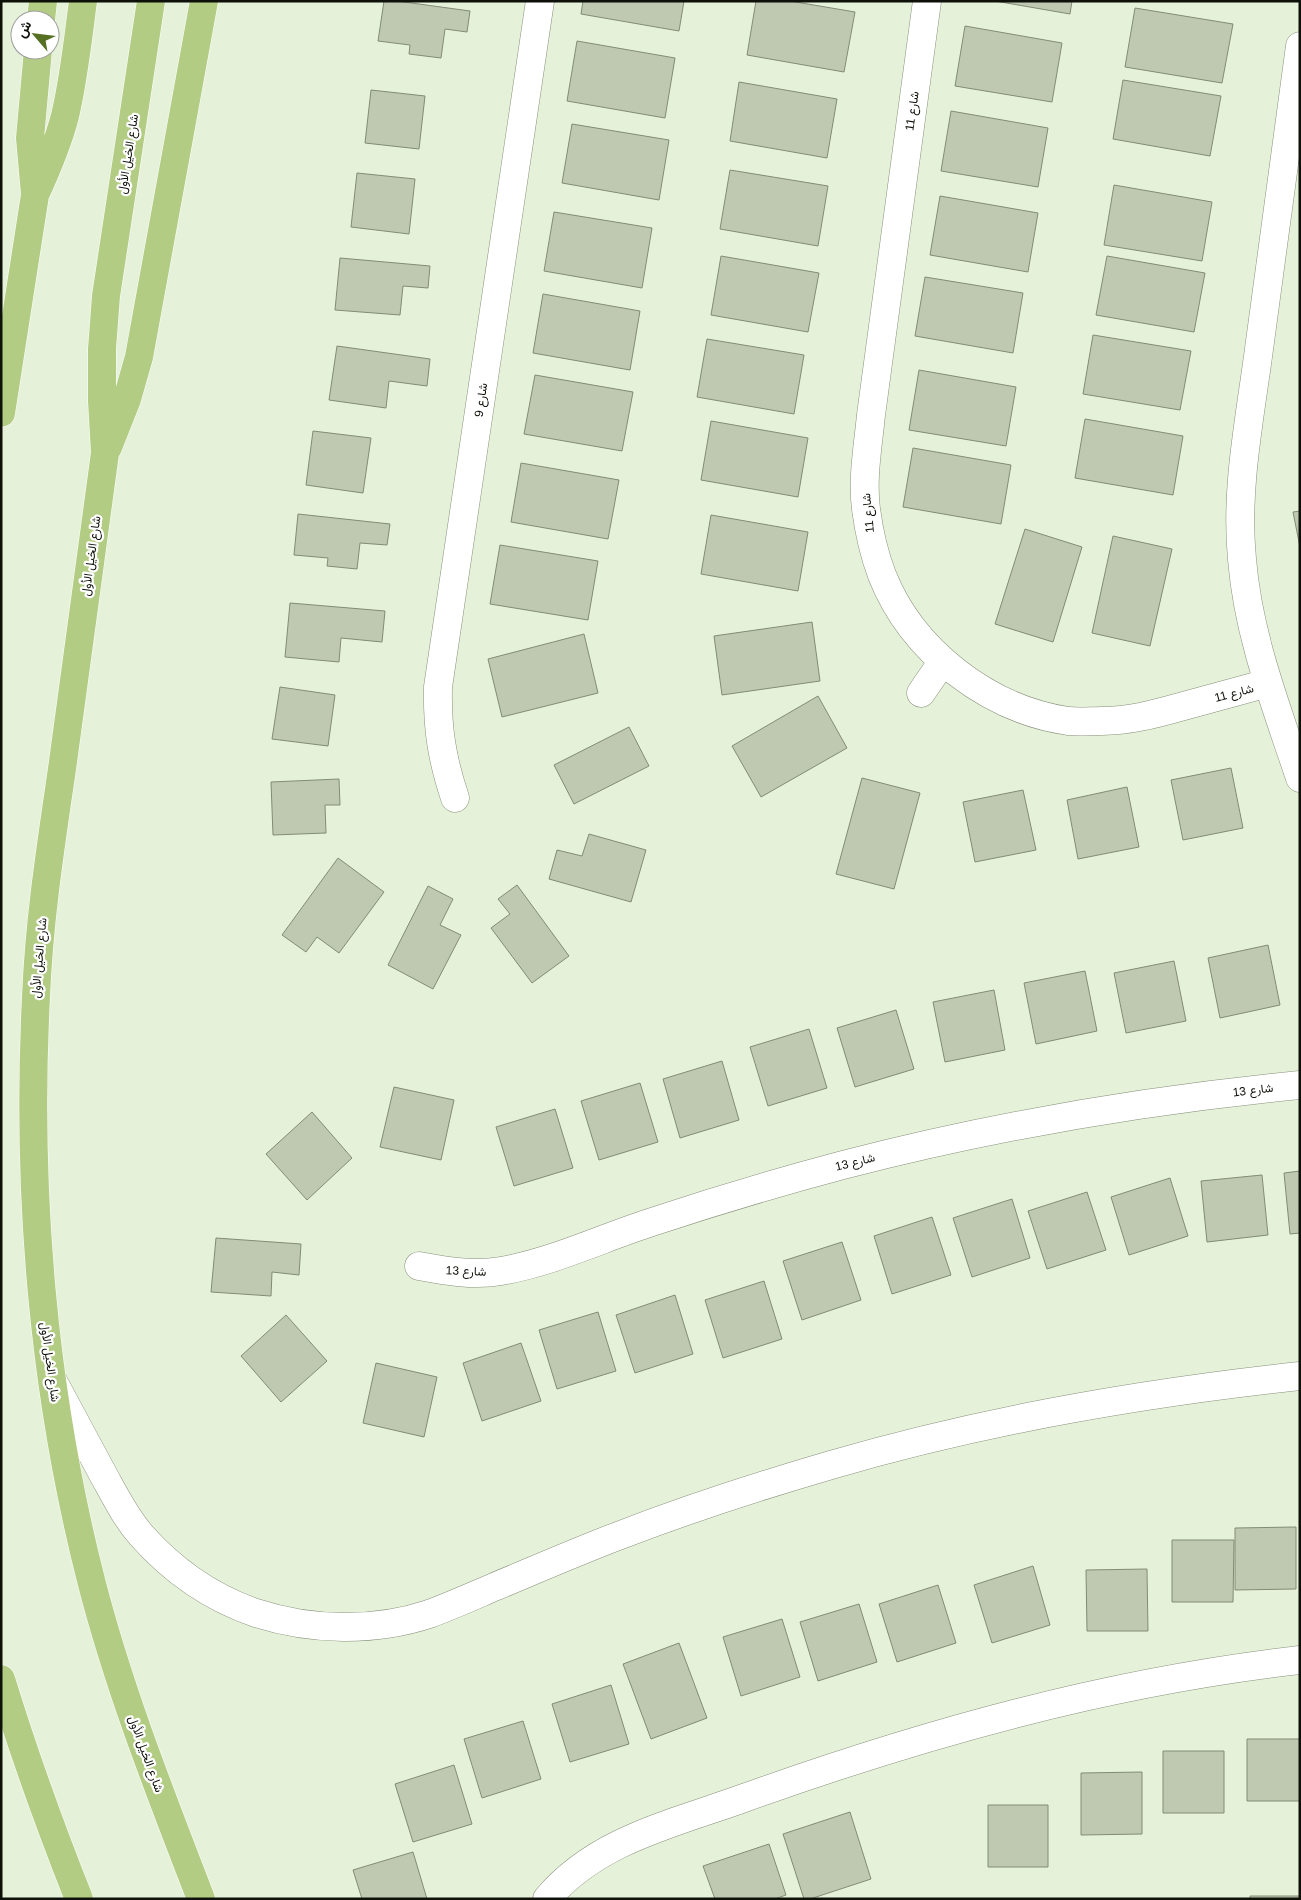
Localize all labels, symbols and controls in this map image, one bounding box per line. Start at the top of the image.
north arrow [10,10,60,60]
text: ش [13,18,35,41]
street label: شارع 11 [902,90,924,132]
street label: شارع الخيل الأول [115,113,143,195]
street label: شارع 9 [472,382,492,418]
street label: شارع 11 [859,492,879,534]
street label: شارع الخيل الأول [78,515,106,597]
street label: شارع 11 [1213,681,1256,707]
street label: شارع الخيل الأول [29,917,51,999]
street label: شارع 13 [1232,1081,1274,1101]
street label: شارع 13 [833,1150,877,1176]
street label: شارع 13 [445,1263,487,1281]
street label: شارع الخيل الأول [35,1321,63,1403]
street label: شارع الخيل الأول [124,1714,166,1795]

